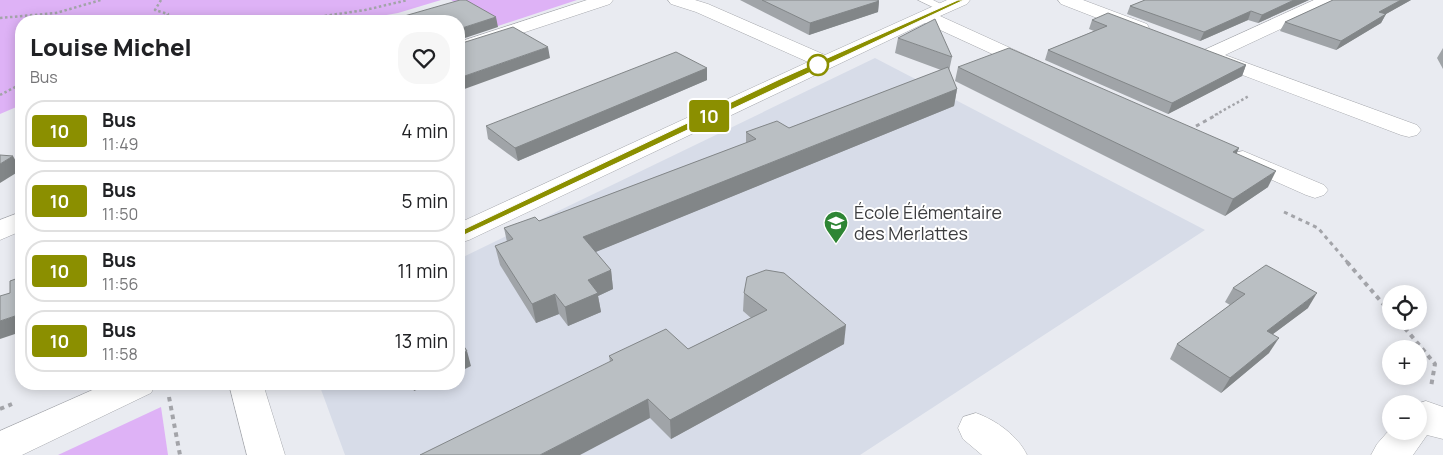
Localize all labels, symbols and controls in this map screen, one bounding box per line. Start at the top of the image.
text: Louise Michel [30,30,192,63]
button: heart [398,32,450,84]
unlabelled marker [807,54,829,76]
text: Bus [30,66,58,88]
line badge: 10 [686,100,732,132]
text: 10 [699,104,719,128]
text: Bus [102,107,136,133]
text: 4 min [401,118,448,144]
text: 10 [50,119,69,143]
text: 11:49 [102,133,138,155]
text: Bus [102,177,136,203]
text: 5 min [401,188,448,214]
text: 10 [50,189,69,213]
place label: École Élémentaire des Merlattes [854,200,1002,245]
text: 11:50 [102,203,138,225]
school or university icon: École Élémentaire des Merlattes [823,210,849,244]
text: Bus [102,247,136,273]
text: 11 min [398,258,448,284]
text: 10 [50,259,69,283]
text: 11:56 [102,273,138,295]
map controls [1382,285,1427,440]
button: locate [1382,285,1427,330]
text: Bus [102,317,136,343]
text: 13 min [394,328,448,354]
text: 10 [50,329,69,353]
button: + [1382,340,1427,385]
text: 11:58 [102,343,138,365]
button: − [1382,395,1427,440]

